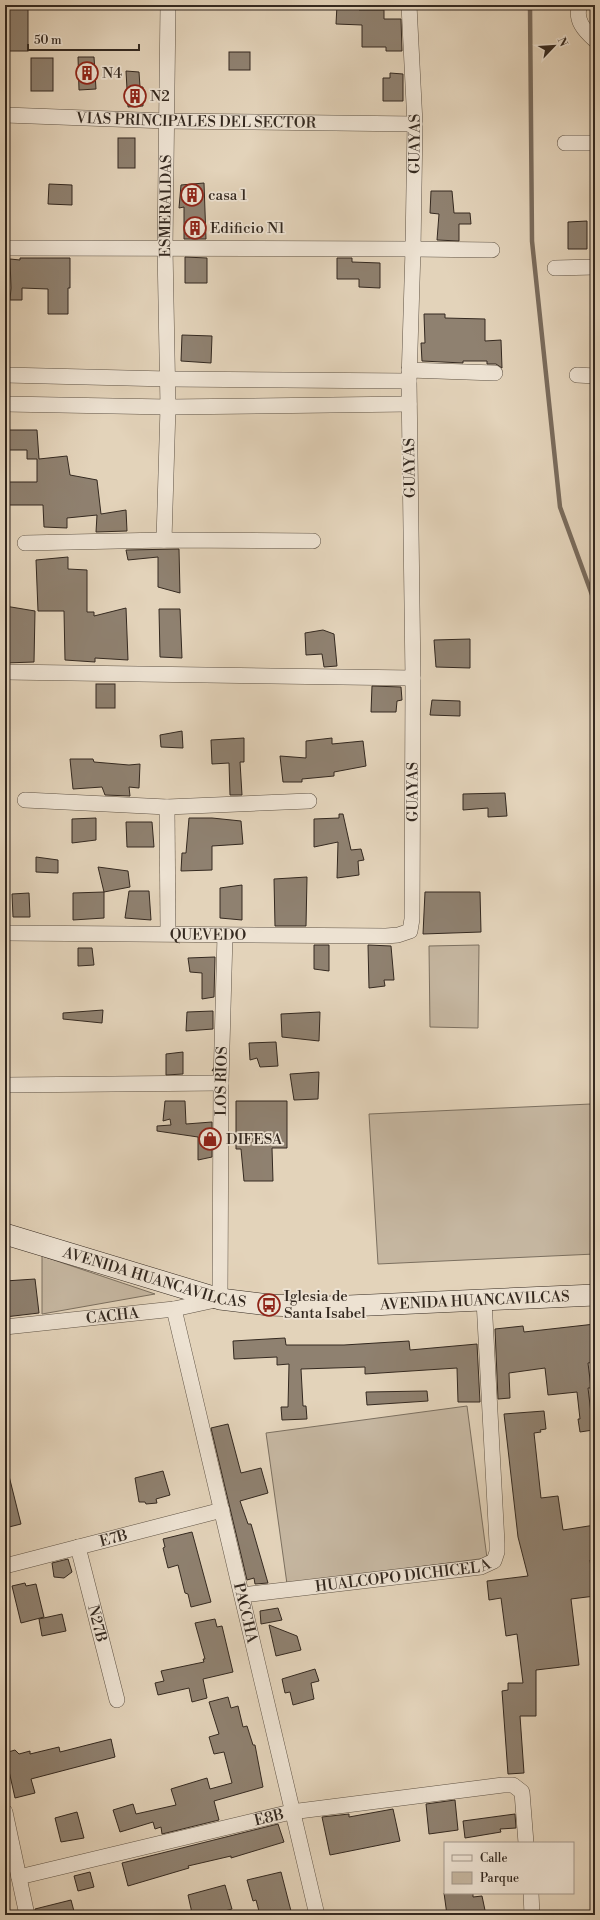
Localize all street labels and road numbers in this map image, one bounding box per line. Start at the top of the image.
street label: VIAS PRINCIPALES DEL SECTOR [75,108,317,132]
street label: GUAYAS [405,113,425,174]
street label: ESMERALDAS [155,155,176,258]
street label: GUAYAS [400,438,420,498]
street label: GUAYAS [403,762,422,822]
street label: QUEVEDO [170,925,247,944]
street label: LOS RÌOS [211,1046,231,1116]
street label: AVENIDA HUANCAVILCAS [60,1242,247,1312]
street label: AVENIDA HUANCAVILCAS [379,1287,570,1314]
street label: CACHA [85,1303,140,1328]
street label: E7B [97,1525,130,1551]
street label: HUALCOPO DICHICELA [314,1554,494,1596]
street label: PACCHA [229,1581,262,1645]
street label: N27B [84,1603,111,1644]
street label: E8B [252,1805,286,1830]

